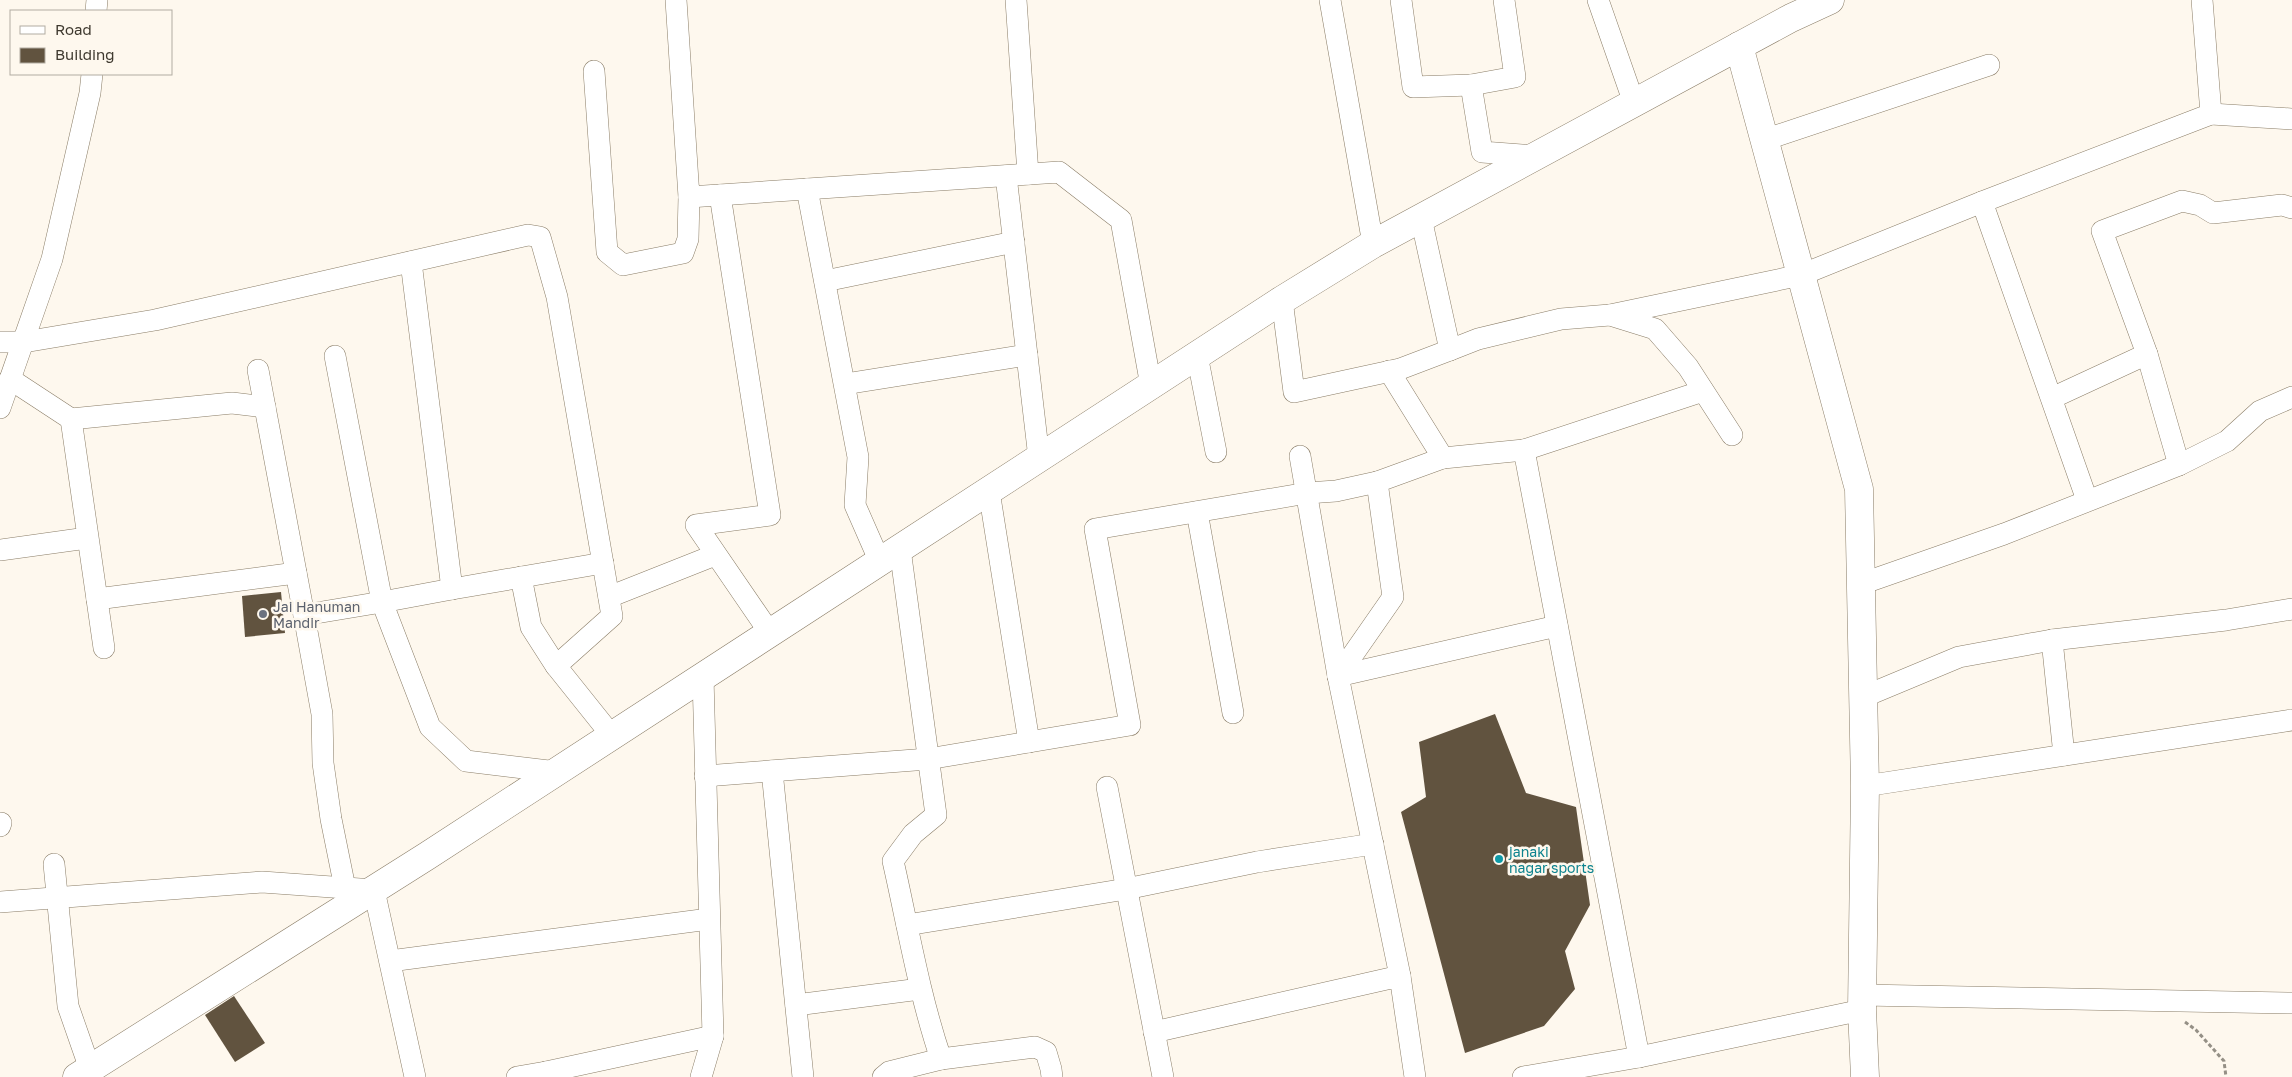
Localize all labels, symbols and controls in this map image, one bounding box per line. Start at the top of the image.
legend [10,10,172,75]
text: Road [55,20,92,38]
text: Building [55,45,115,63]
place label: Jai Hanuman Mandir [273,598,360,631]
marker: Jai Hanuman Mandir [257,608,269,620]
place label: janaki nagar sports [1508,843,1594,876]
marker: janaki nagar sports [1493,853,1505,865]

